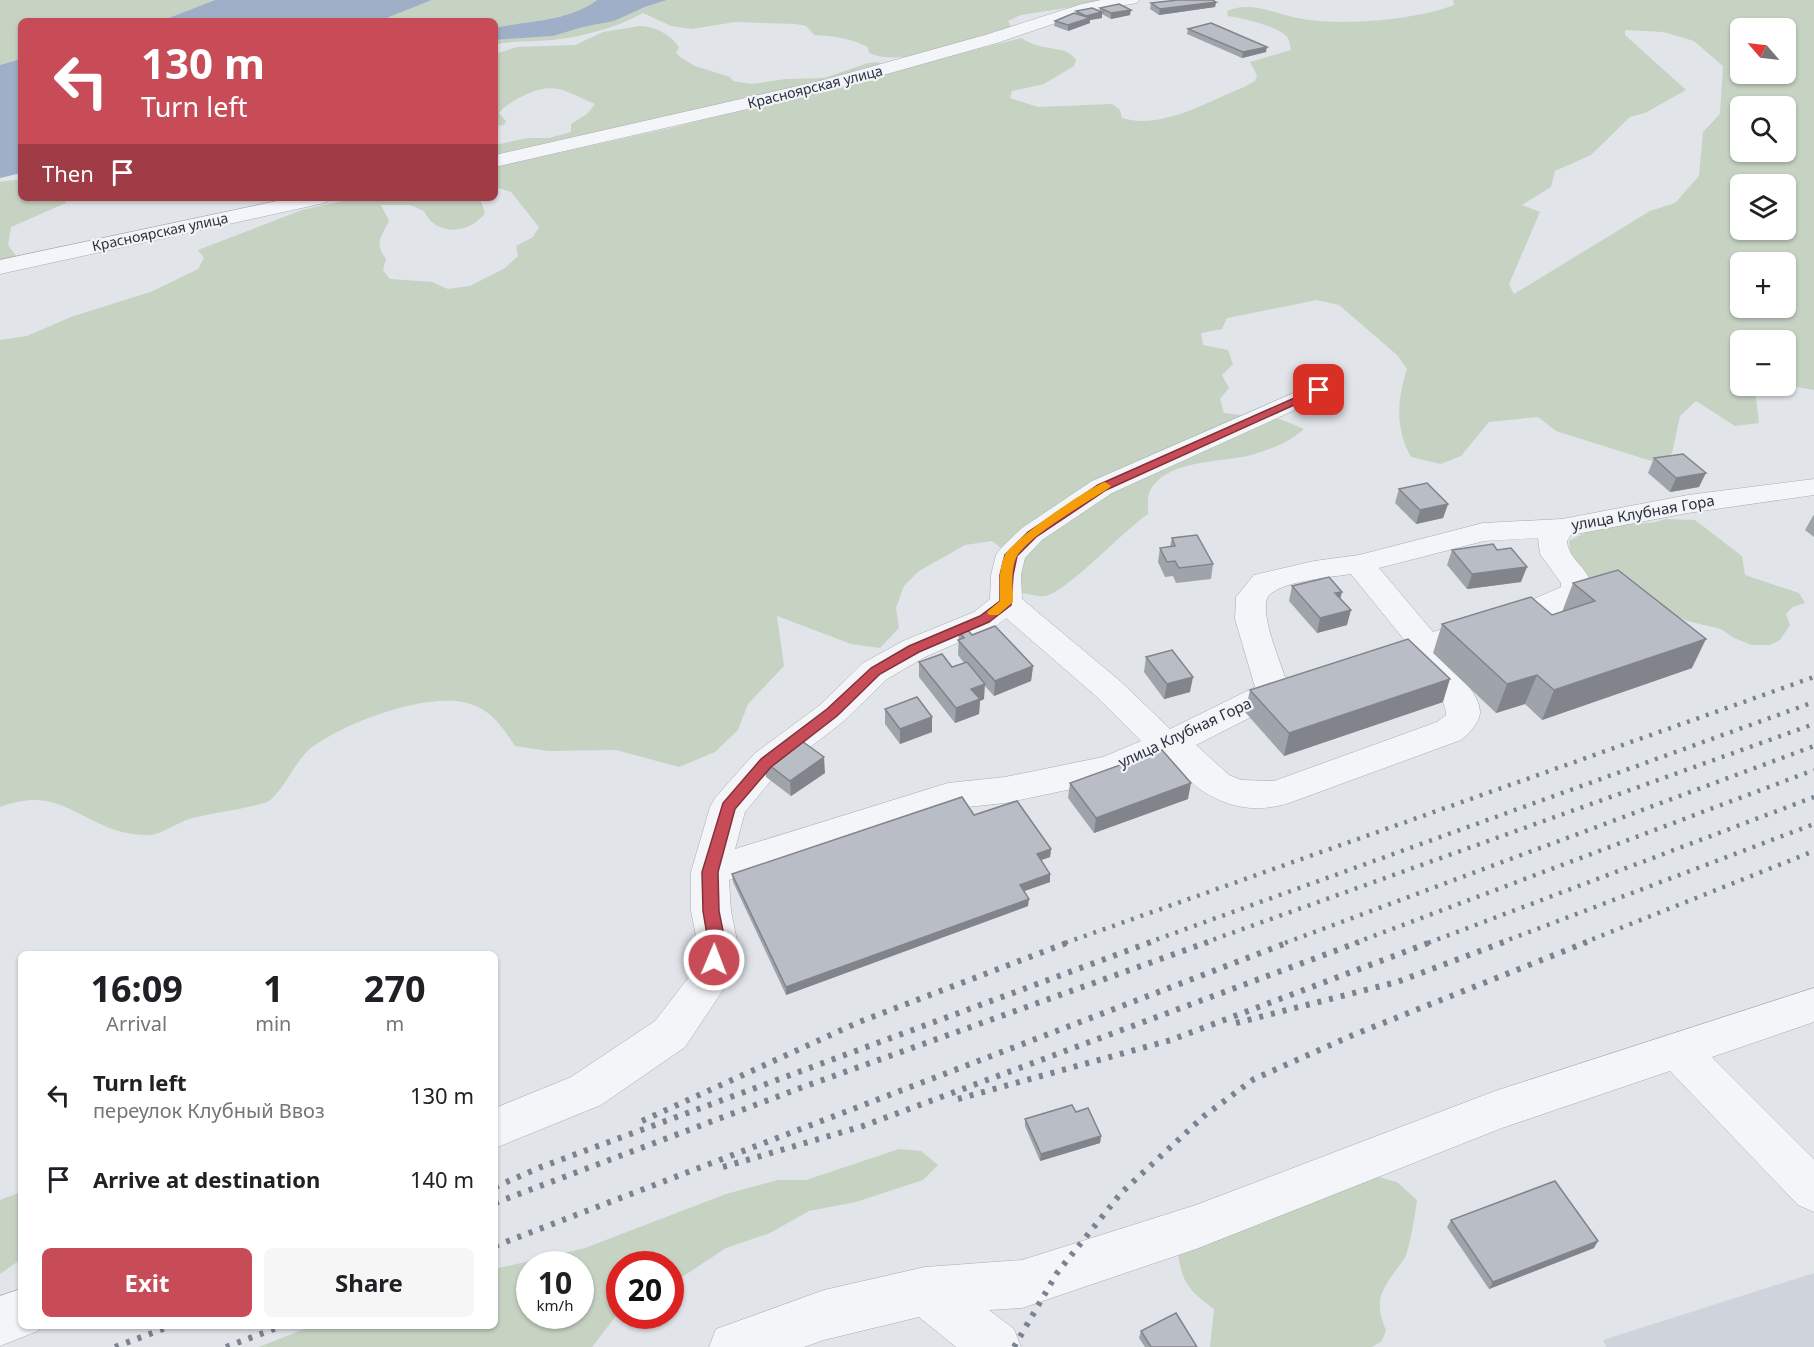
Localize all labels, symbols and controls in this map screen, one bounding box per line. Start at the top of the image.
north arrow [1730,18,1796,84]
map controls [1730,18,1796,396]
text: 130 m [141,34,265,91]
icon: left [42,42,120,120]
street label: Красноярская улица [745,61,884,112]
text: Turn left [141,88,247,125]
button: search [1730,96,1796,162]
icon: arrive [106,156,139,189]
text: Then [42,158,94,188]
button: layers [1730,174,1796,240]
street label: Красноярская улица [90,208,230,255]
button: + [1730,252,1796,318]
button: − [1730,330,1796,396]
pin [1293,364,1344,415]
icon: arrive [1302,373,1335,406]
street label: улица Клубная Гора [1570,490,1716,534]
street label: улица Клубная Гора [1115,692,1254,772]
position arrow [682,928,746,992]
text: 16:09 [90,964,183,1013]
text: 1 [263,964,284,1013]
text: 270 [364,964,426,1013]
text: Arrival [106,1010,167,1037]
text: min [255,1010,291,1037]
text: m [385,1010,404,1037]
text: Turn left [93,1067,187,1097]
icon: left [42,1079,75,1112]
text: 130 m [410,1080,474,1110]
text: переулок Клубный Ввоз [93,1097,325,1124]
icon: arrive [42,1163,75,1196]
text: Arrive at destination [93,1164,320,1194]
text: 140 m [410,1164,474,1194]
button: Exit [42,1248,252,1317]
button: Share [264,1248,474,1317]
speed limit sign: 20 [606,1251,684,1329]
text: 10 [538,1262,572,1303]
text: km/h [537,1295,573,1315]

